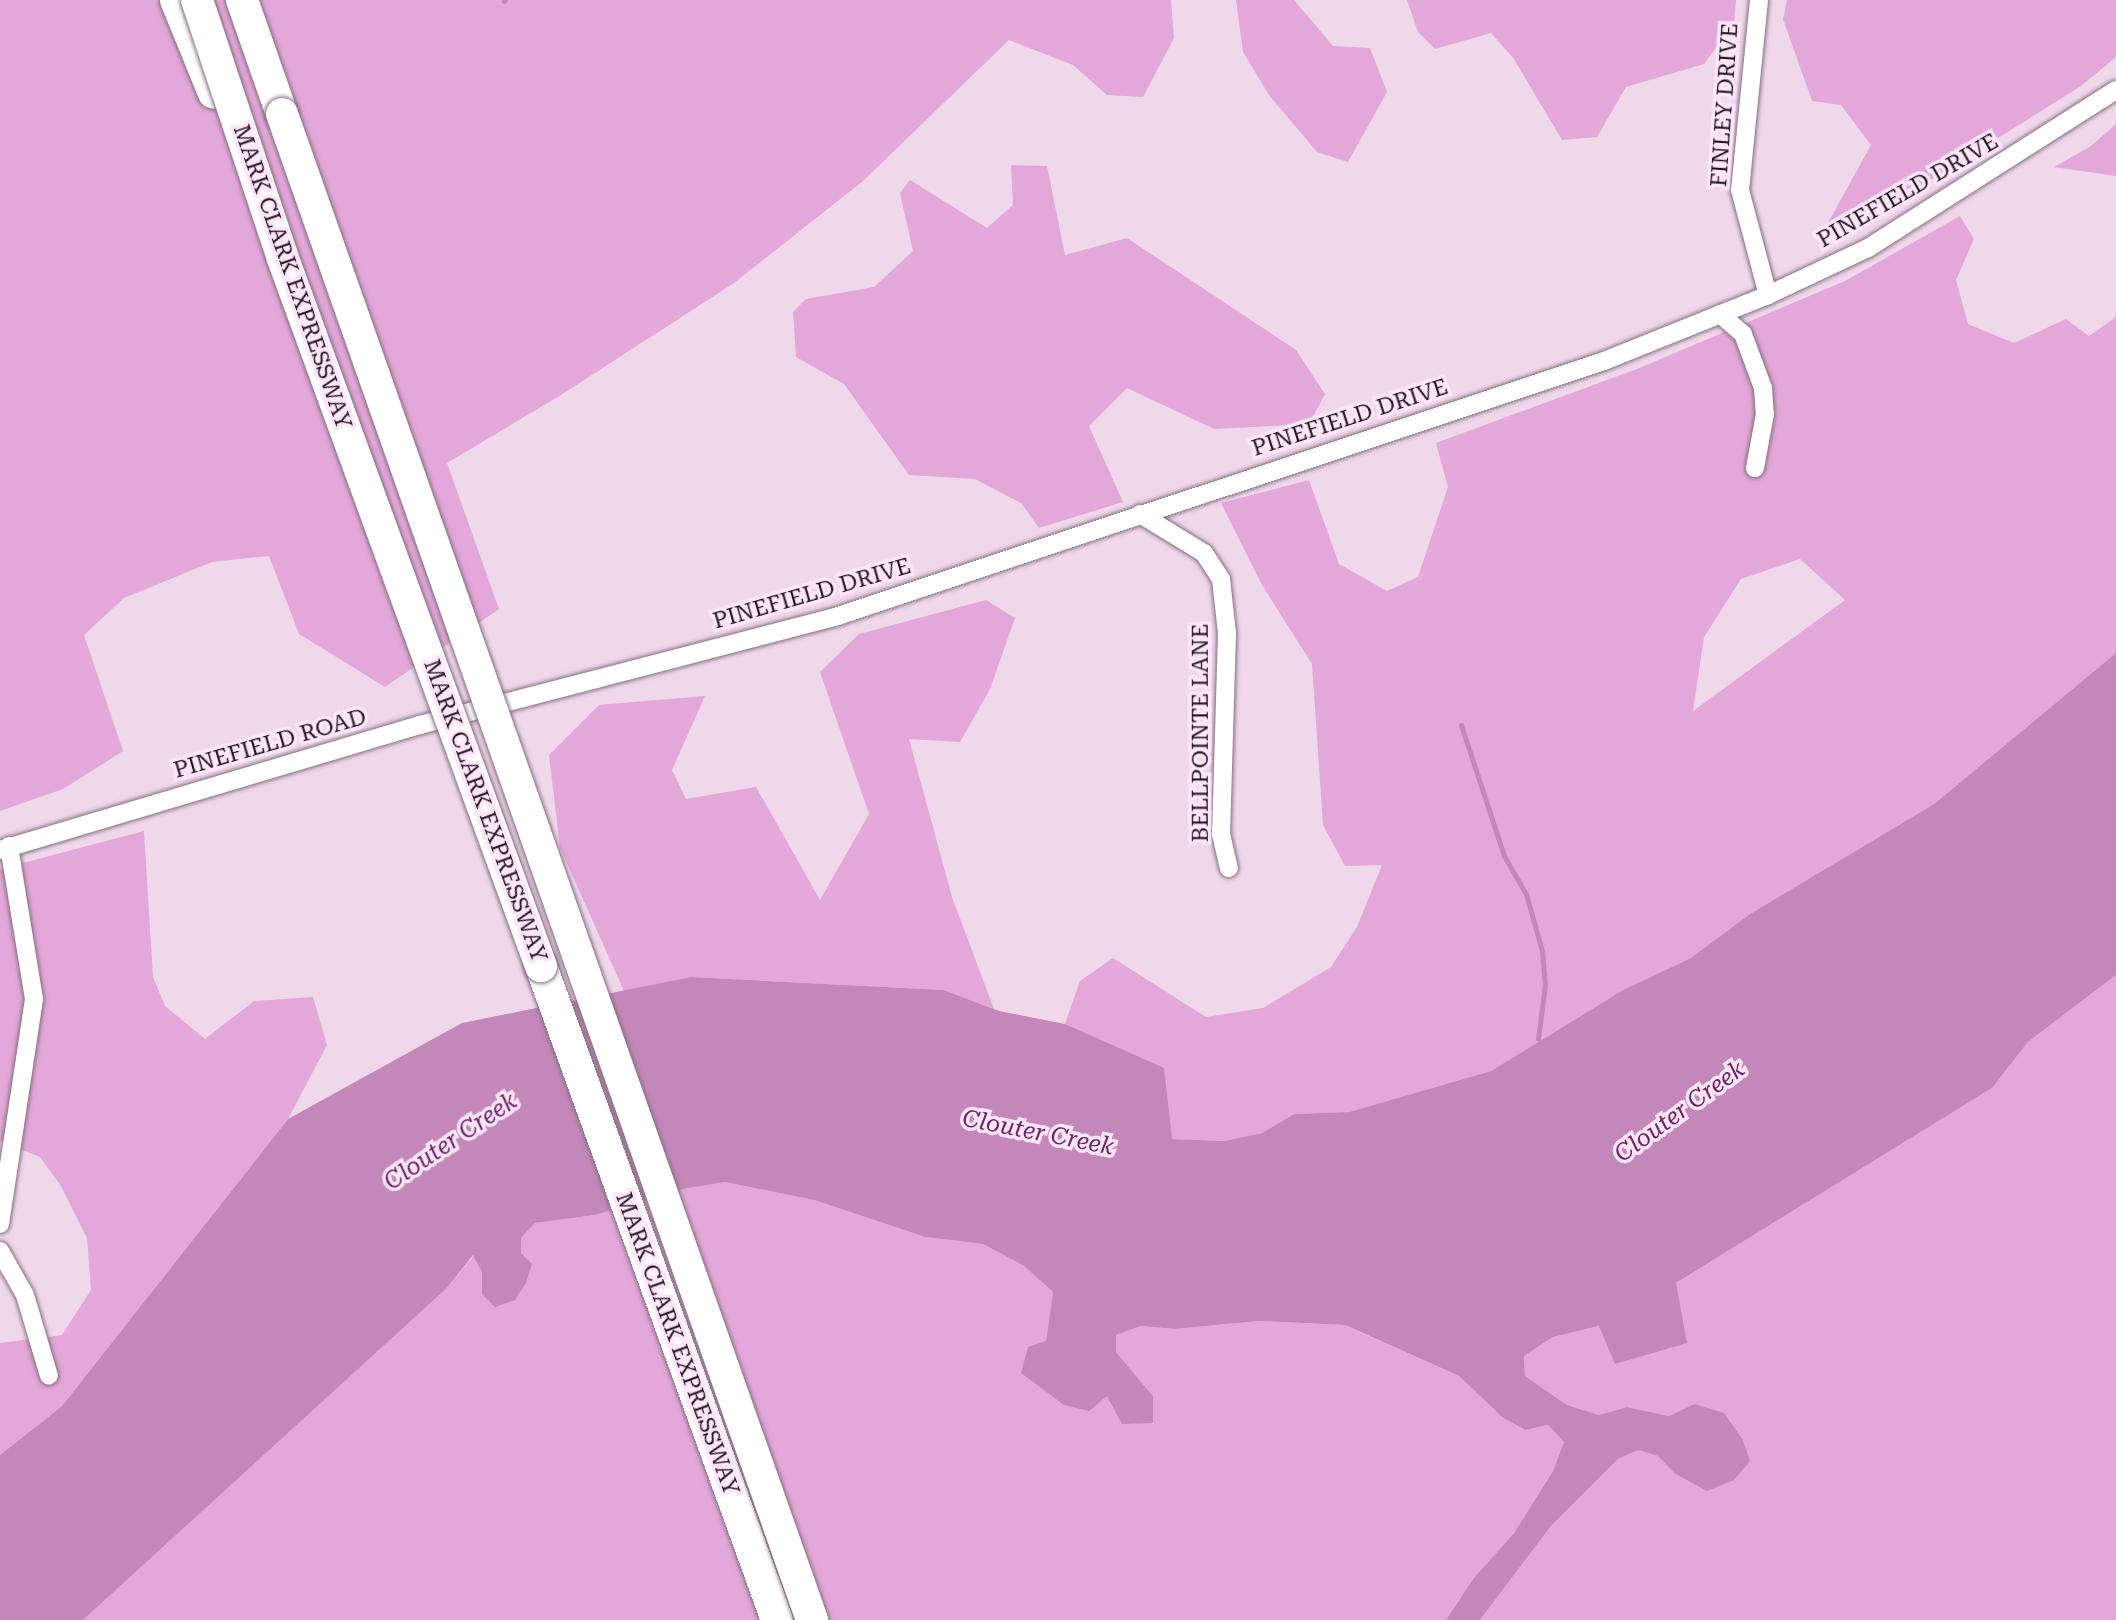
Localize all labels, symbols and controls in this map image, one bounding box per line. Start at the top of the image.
street label: FINLEY DRIVE [1706,22,1744,188]
street label: MARK CLARK EXPRESSWAY [227,121,357,433]
street label: PINEFIELD DRIVE [1813,128,2003,254]
street label: PINEFIELD DRIVE [1248,373,1452,463]
street label: PINEFIELD DRIVE [710,553,914,635]
street label: BELLPOINTE LANE [1187,624,1215,842]
street label: MARK CLARK EXPRESSWAY [417,656,553,966]
street label: PINEFIELD ROAD [171,703,369,785]
water label: Clouter Creek [1609,1055,1751,1169]
water label: Clouter Creek [379,1087,523,1197]
water label: Clouter Creek [960,1104,1116,1162]
street label: MARK CLARK EXPRESSWAY [609,1189,745,1499]

